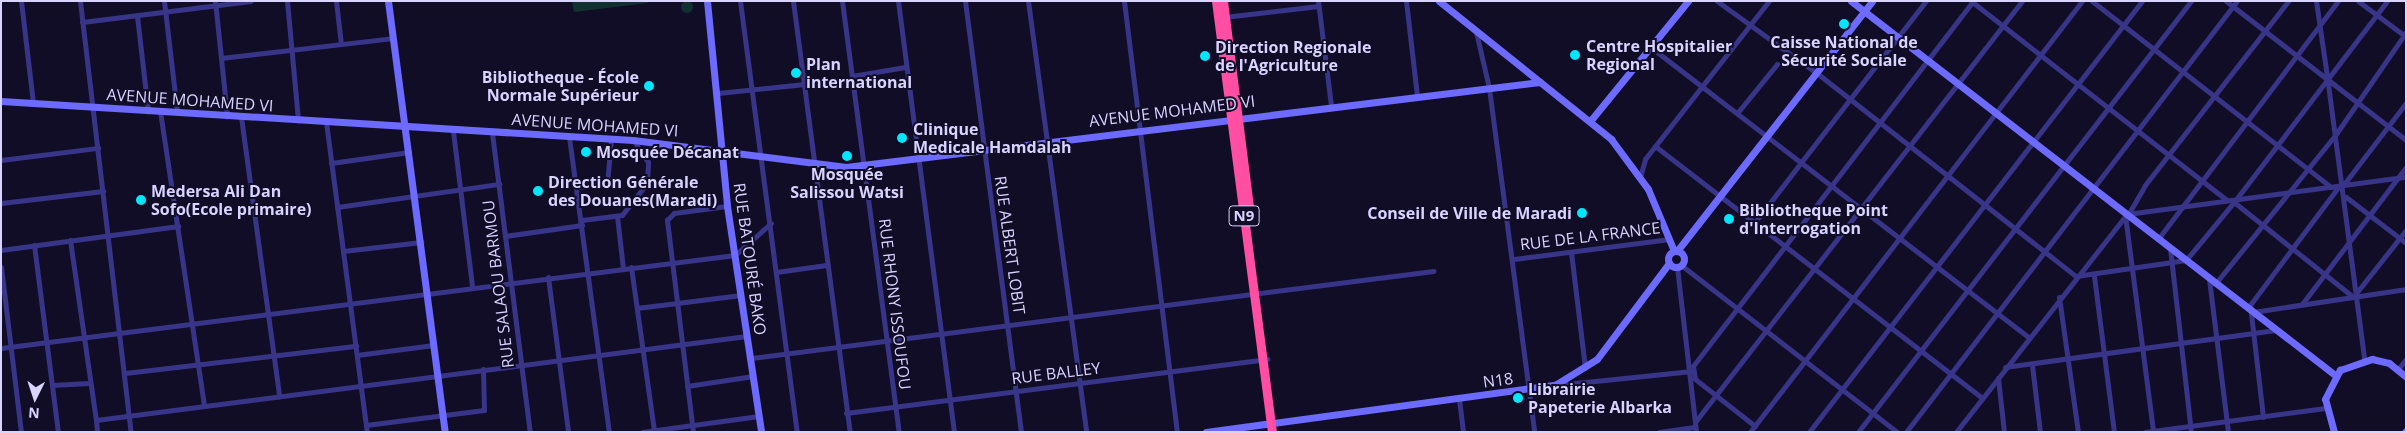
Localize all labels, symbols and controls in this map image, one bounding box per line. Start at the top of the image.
marker: Caisse National de Sécurité Sociale [1838,18,1850,30]
place label: Caisse National de Sécurité Sociale [1770,32,1918,70]
place label: Centre Hospitalier Regional [1586,36,1732,74]
place label: Direction Regionale de l'Agriculture [1215,37,1371,75]
marker: Centre Hospitalier Regional [1568,48,1582,62]
marker: Direction Regionale de l'Agriculture [1199,50,1211,62]
place label: Plan international [806,54,912,92]
place label: Bibliotheque - École Normale Supérieur [482,67,639,105]
marker: Plan international [790,67,802,79]
marker: Bibliotheque - École Normale Supérieur [643,80,655,92]
street label: AVENUE MOHAMED VI [106,85,274,115]
street label: AVENUE MOHAMED VI [1088,91,1256,131]
street label: AVENUE MOHAMED VI [511,110,679,140]
place label: Clinique Medicale Hamdalah [913,119,1071,157]
marker: Clinique Medicale Hamdalah [895,131,909,145]
place label: Mosquée Décanat [596,142,739,162]
marker: Mosquée Décanat [580,146,592,158]
marker: Mosquée Salissou Watsi [841,150,853,162]
place label: Mosquée Salissou Watsi [790,164,904,202]
place label: Direction Générale des Douanes(Maradi) [548,172,717,210]
street label: RUE ALBERT LOBIT [991,175,1029,315]
place label: Medersa Ali Dan Sofo(Ecole primaire) [151,181,312,219]
street label: RUE BATOURÉ BAKO [730,182,770,336]
marker: Direction Générale des Douanes(Maradi) [532,185,544,197]
marker: Medersa Ali Dan Sofo(Ecole primaire) [135,194,147,206]
street label: RUE SALAOU BARMOU [478,199,518,369]
place label: Bibliotheque Point d'Interrogation [1739,200,1888,238]
place label: Conseil de Ville de Maradi [1367,203,1572,223]
road number: N9 [1228,204,1260,228]
marker: Conseil de Ville de Maradi [1576,207,1588,219]
marker: Bibliotheque Point d'Interrogation [1723,213,1735,225]
street label: RUE RHONY ISSOUFOU [875,217,915,391]
street label: RUE DE LA FRANCE [1519,218,1661,254]
street label: RUE BALLEY [1010,358,1102,388]
street label: N18 [1482,368,1514,392]
north arrow [10,373,60,423]
place label: Librairie Papeterie Albarka [1528,379,1672,417]
marker: Librairie Papeterie Albarka [1512,392,1524,404]
text: N [28,404,40,423]

